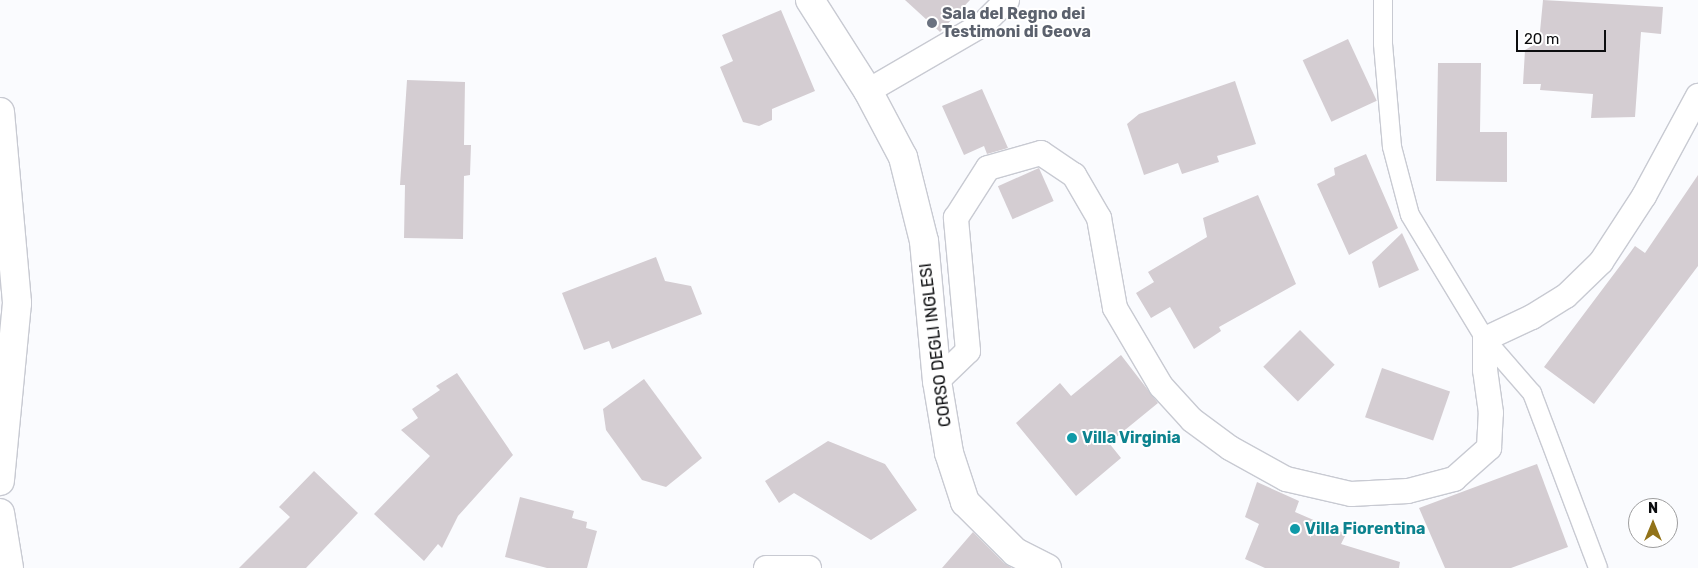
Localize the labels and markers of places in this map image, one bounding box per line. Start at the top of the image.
place label: Sala del Regno dei Testimoni di Geova [942,4,1091,42]
marker: Sala del Regno dei Testimoni di Geova [926,17,938,29]
place label: Villa Virginia [1082,428,1181,448]
marker: Villa Virginia [1066,432,1078,444]
place label: Villa Fiorentina [1305,519,1425,539]
marker: Villa Fiorentina [1289,523,1301,535]

